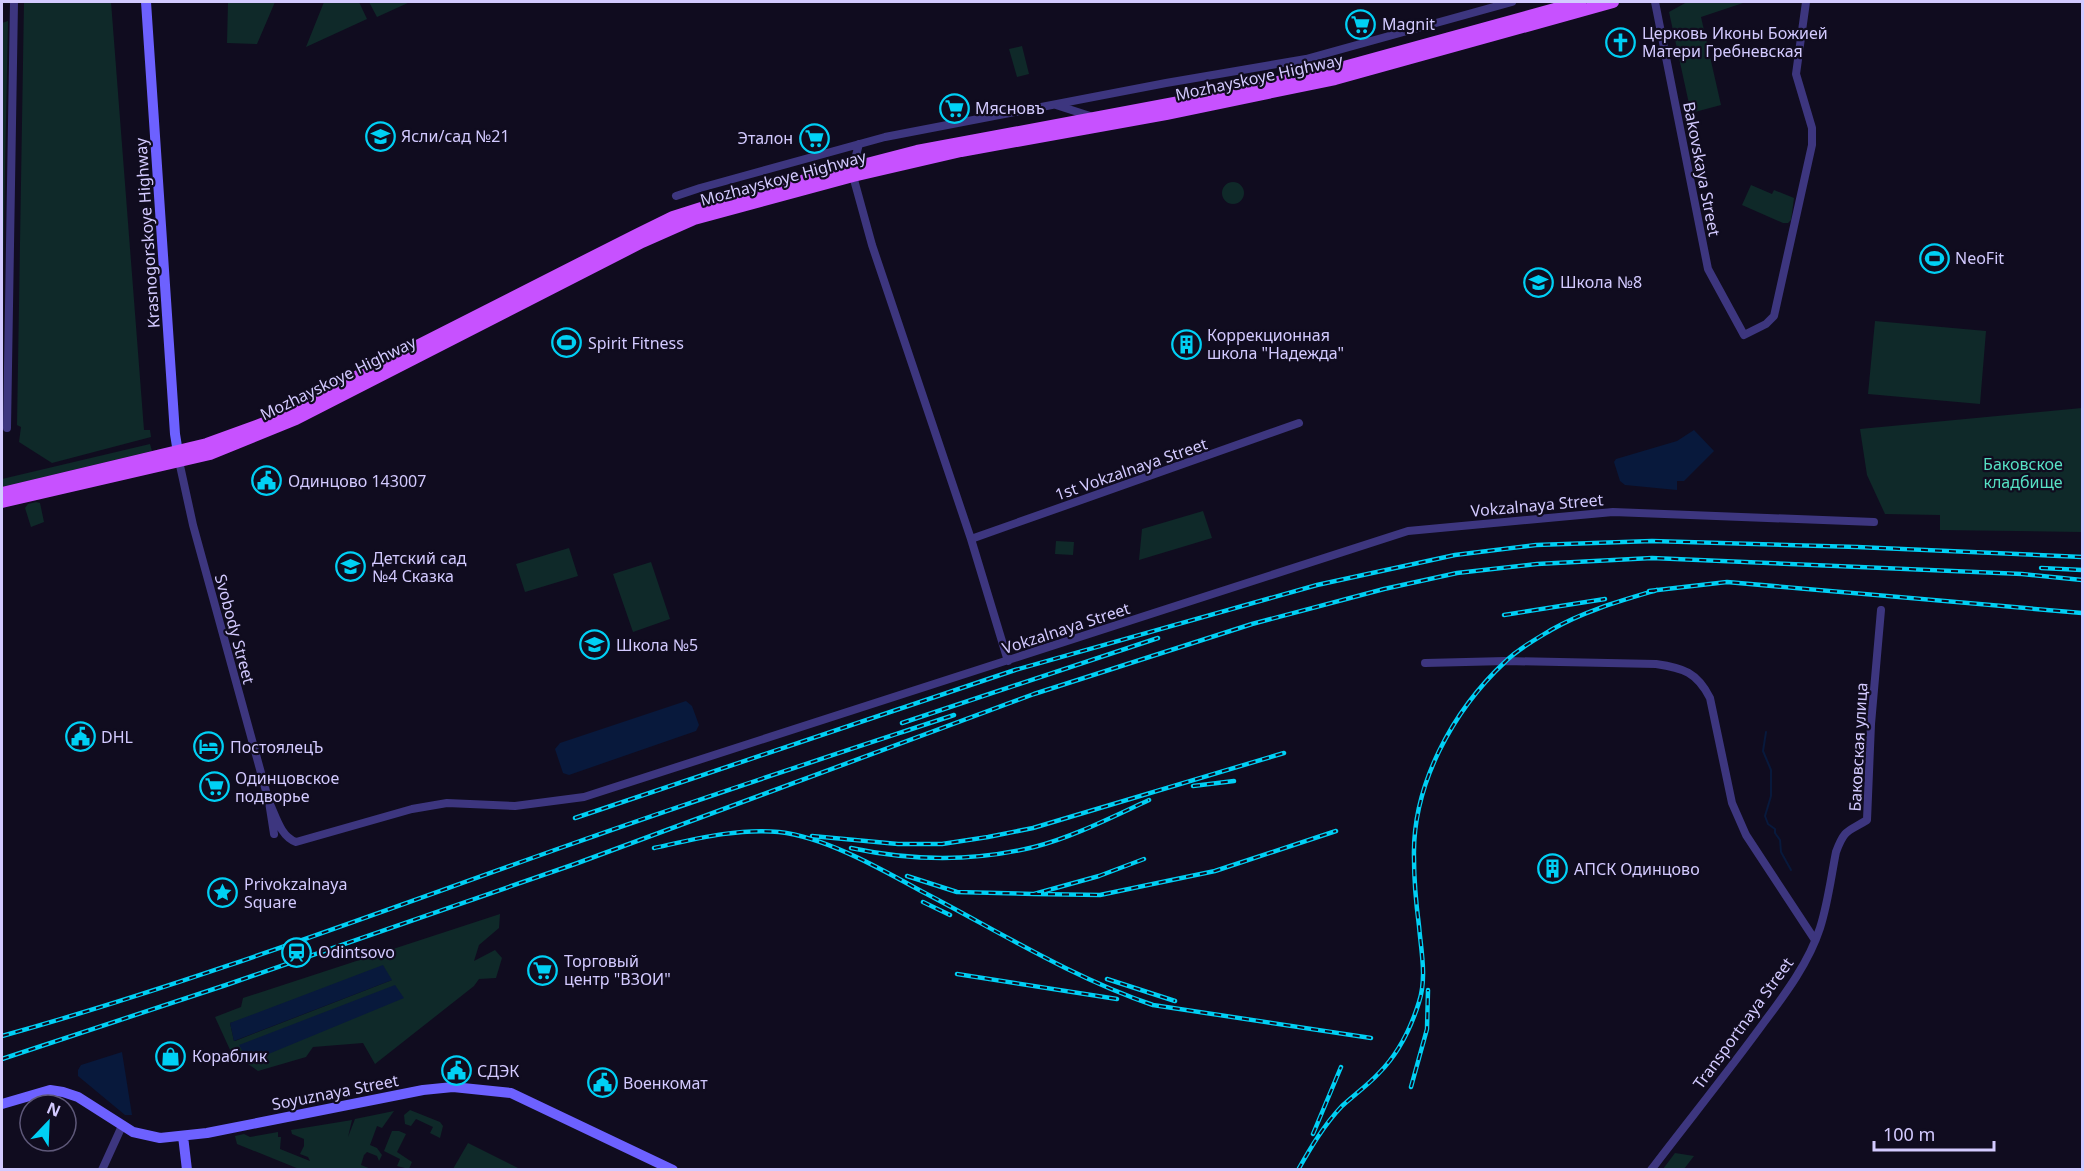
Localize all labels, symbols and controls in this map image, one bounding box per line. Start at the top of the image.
supermarket icon: Magnit [1345,8,1377,40]
place label: Magnit [1382,13,1435,35]
place label: Церковь Иконы Божией Матери Гребневская [1642,22,1828,62]
church icon: Церковь Иконы Божией Матери Гребневская [1605,26,1637,58]
street label: Mozhayskoye Highway [1173,48,1346,106]
supermarket icon: Мясновъ [938,92,970,124]
place label: Мясновъ [975,97,1045,119]
street label: Bakovskaya Street [1678,100,1726,238]
school or university icon: Ясли/сад №21 [364,120,396,152]
supermarket icon: Эталон [798,122,830,154]
place label: Ясли/сад №21 [401,125,510,147]
place label: Эталон [738,127,793,149]
street label: Krasnogorskoye Highway [129,136,165,329]
street label: Mozhayskoye Highway [698,145,869,211]
sports icon: NeoFit [1918,242,1950,274]
place label: NeoFit [1955,247,2004,269]
school or university icon: Школа №8 [1523,266,1555,298]
place label: Школа №8 [1560,271,1642,293]
place label: Коррекционная школа "Надежда" [1207,324,1344,364]
sports icon: Spirit Fitness [551,327,583,359]
building icon: Коррекционная школа "Надежда" [1170,328,1202,360]
street label: Mozhayskoye Highway [256,330,420,425]
place label: Spirit Fitness [588,332,684,354]
street label: 1st Vokzalnaya Street [1052,433,1210,505]
park label: Баковское кладбище [1983,453,2063,493]
public building icon: Одинцово 143007 [251,465,283,497]
place label: Одинцово 143007 [288,470,426,492]
street label: Vokzalnaya Street [1470,488,1604,522]
place label: Детский сад №4 Сказка [372,547,467,587]
school or university icon: Детский сад №4 Сказка [335,551,367,583]
street label: Svobody Street [210,572,260,687]
street label: Vokzalnaya Street [999,597,1133,659]
school or university icon: Школа №5 [579,629,611,661]
place label: Школа №5 [616,634,698,656]
street label: Баковская улица [1844,682,1872,812]
public building icon: DHL [64,721,96,753]
place label: DHL [101,726,133,748]
hotel icon: ПостоялецЪ [193,731,225,763]
place label: ПостоялецЪ [230,736,323,758]
place label: Одинцовское подворье [235,767,339,807]
supermarket icon: Одинцовское подворье [198,771,230,803]
building icon: АПСК Одинцово [1537,853,1569,885]
place label: АПСК Одинцово [1574,858,1700,880]
place label: Privokzalnaya Square [244,873,347,913]
place icon: Privokzalnaya Square [207,877,239,909]
station icon: Odintsovo [281,936,313,968]
place label: Odintsovo [318,941,395,963]
place label: Торговый центр "ВЗОИ" [564,950,671,990]
street label: Transportnaya Street [1688,953,1798,1093]
supermarket icon: Торговый центр "ВЗОИ" [527,954,559,986]
shop icon: Кораблик [155,1040,187,1072]
place label: Кораблик [192,1045,268,1067]
public building icon: СДЭК [440,1055,472,1087]
place label: СДЭК [477,1060,519,1082]
public building icon: Военкомат [586,1067,618,1099]
street label: Soyuznaya Street [270,1069,400,1115]
place label: Военкомат [623,1072,708,1094]
north arrow [18,1093,78,1153]
text: N [44,1097,64,1122]
scale bar [1874,1114,1994,1152]
text: 100 m [1883,1122,1935,1146]

